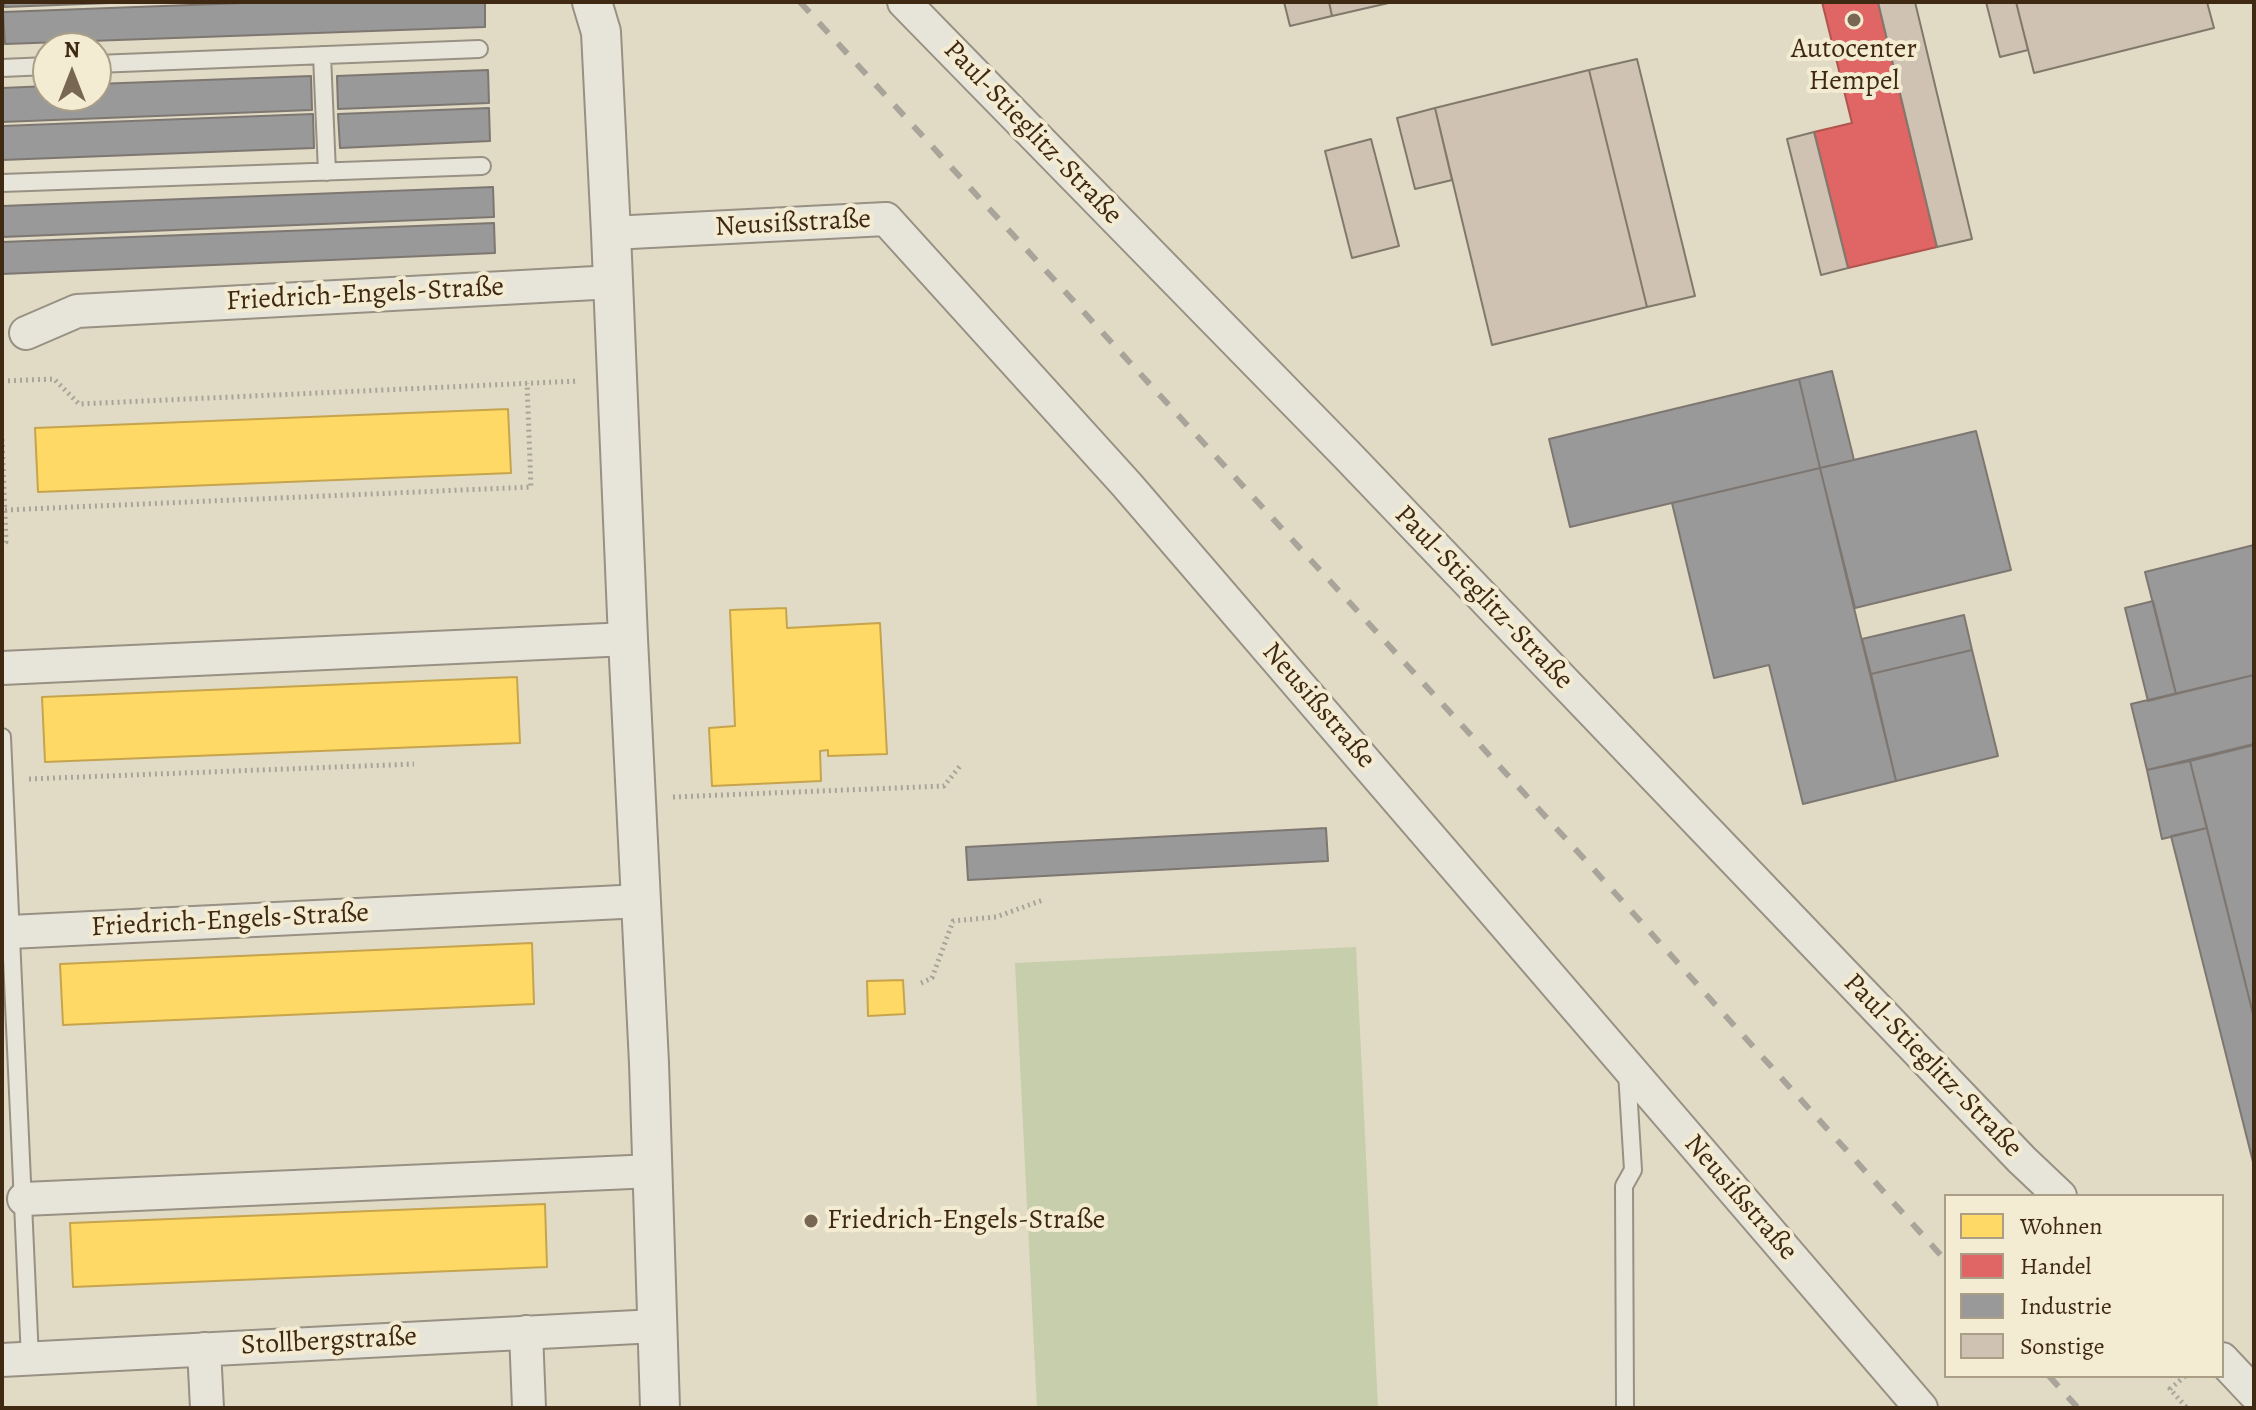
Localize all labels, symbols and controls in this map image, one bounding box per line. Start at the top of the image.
marker: Autocenter Hempel [1845,11,1863,29]
north arrow [32,32,112,112]
place label: Autocenter Hempel [1791,33,1917,99]
street label: Paul-Stieglitz-Straße [936,34,1128,232]
text: N [64,35,80,65]
street label: Neusißstraße [714,203,872,245]
street label: Friedrich-Engels-Straße [225,271,505,319]
street label: Paul-Stieglitz-Straße [1387,499,1579,697]
street label: Neusißstraße [1254,636,1382,776]
street label: Friedrich-Engels-Straße [90,897,370,945]
street label: Paul-Stieglitz-Straße [1836,967,2028,1165]
street label: Neusißstraße [1676,1128,1804,1268]
legend [1944,1194,2224,1378]
place label: Friedrich-Engels-Straße [827,1204,1105,1238]
text: Wohnen [2020,1210,2102,1242]
marker: Friedrich-Engels-Straße [802,1212,820,1230]
text: Handel [2020,1250,2091,1282]
text: Industrie [2020,1290,2112,1322]
street label: Stollbergstraße [240,1321,418,1363]
text: Sonstige [2020,1330,2104,1362]

